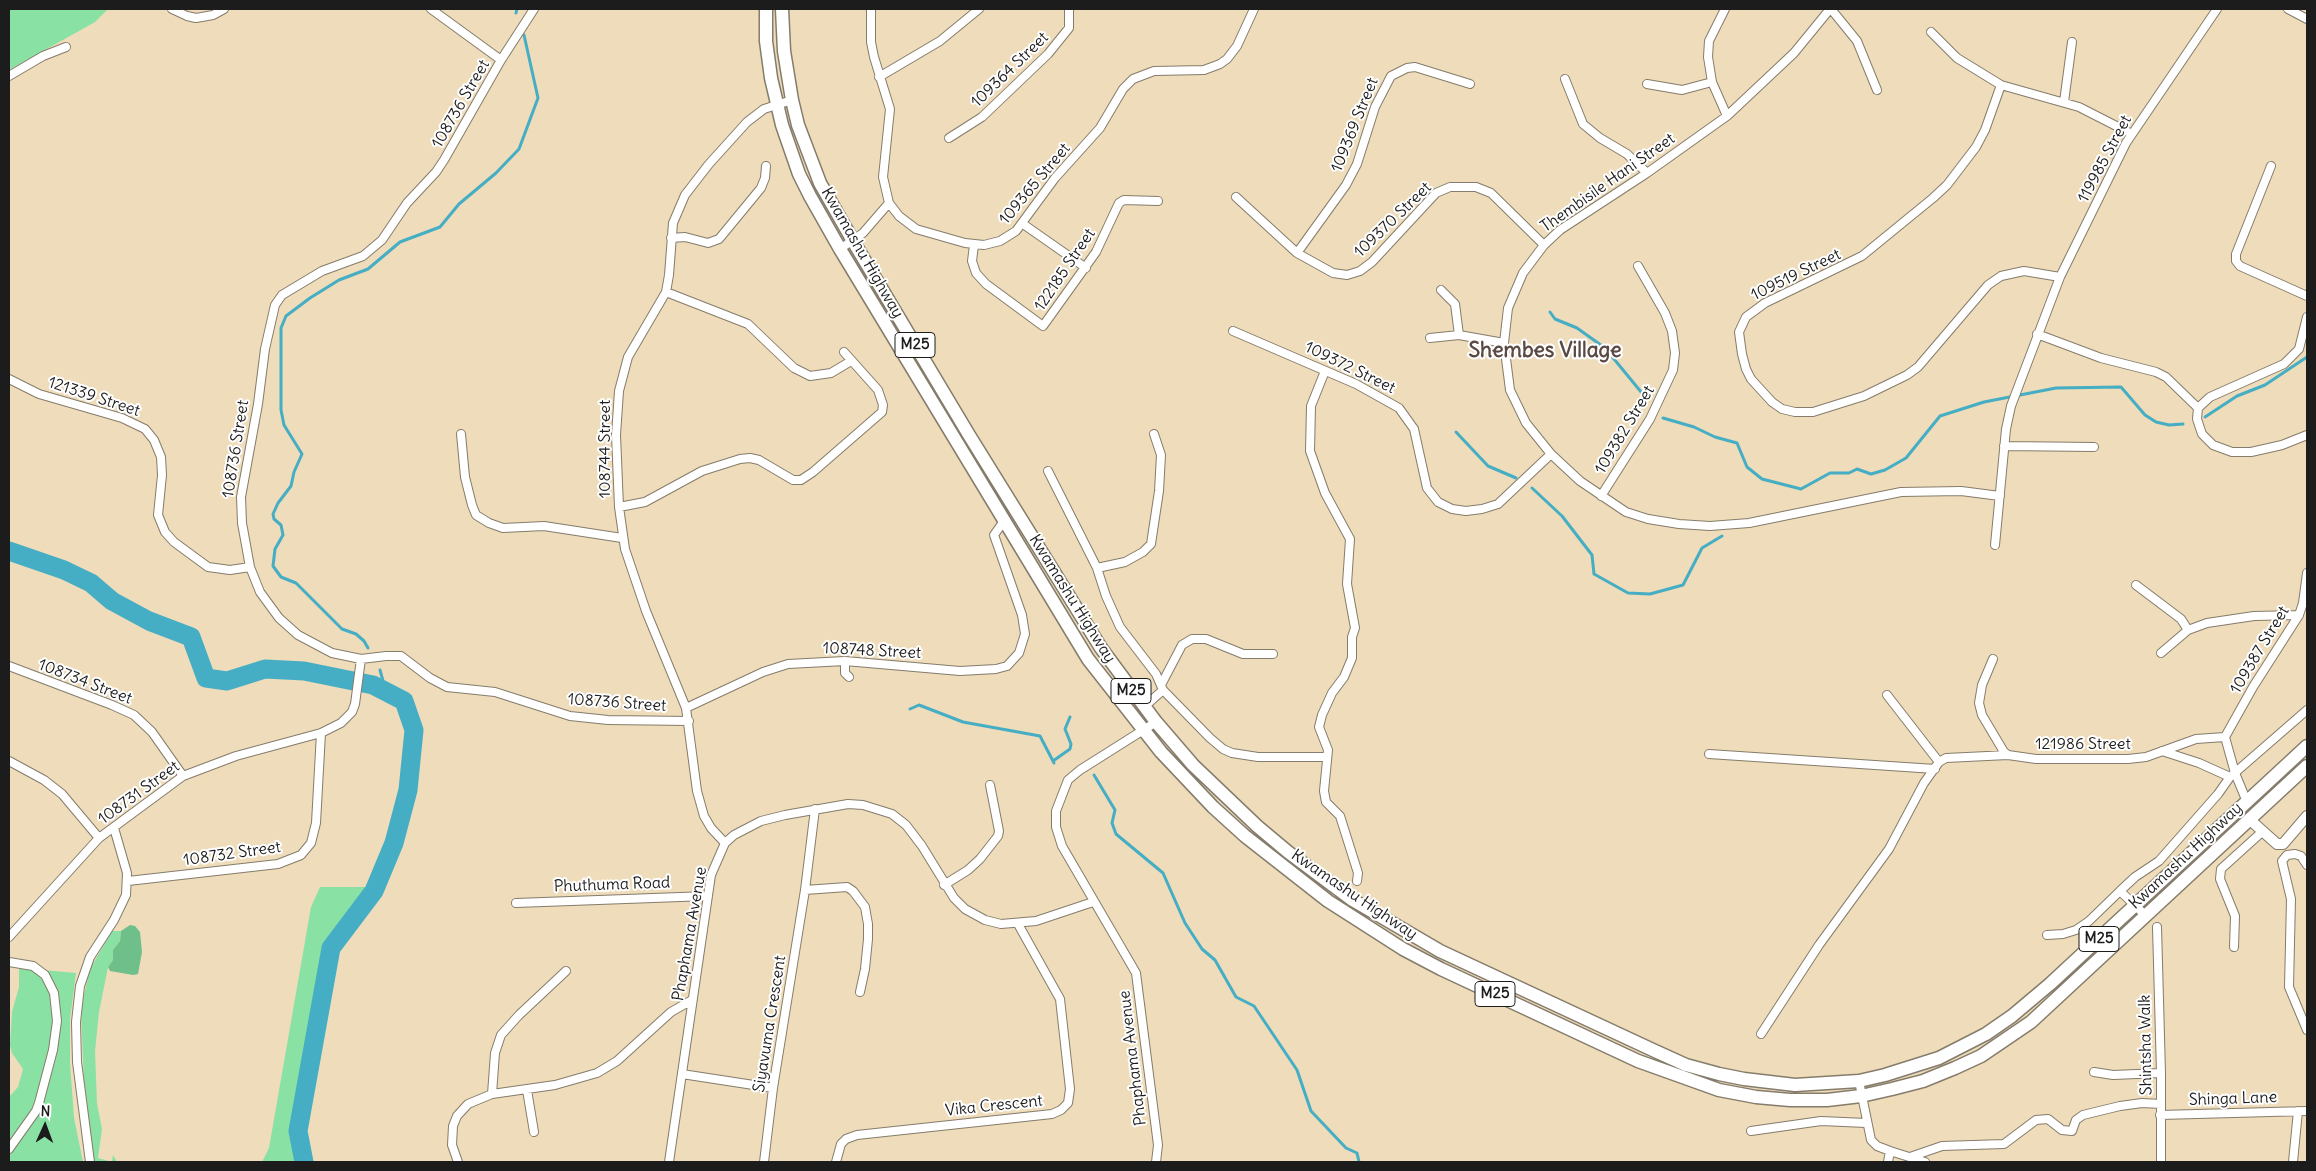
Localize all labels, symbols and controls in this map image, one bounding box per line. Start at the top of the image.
street label: 109364 Street [967,28,1053,112]
street label: 108736 Street [428,56,494,152]
street label: 109369 Street [1327,75,1383,175]
street label: 119985 Street [2074,112,2136,206]
street label: Thembisile Hani Street [1537,129,1679,237]
street label: 109365 Street [995,139,1075,229]
street label: 109370 Street [1350,178,1436,262]
street label: Kwamashu Highway [817,184,907,322]
street label: 122185 Street [1030,225,1100,315]
street label: 109519 Street [1748,245,1844,305]
road number: M25 [895,332,935,358]
street label: 109372 Street [1302,338,1398,398]
district label: Shembes Village [1468,338,1622,364]
street label: 121339 Street [46,373,142,421]
street label: 109382 Street [1591,382,1659,478]
street label: 108736 Street [219,399,253,499]
street label: 108744 Street [595,400,615,498]
street label: Kwamashu Highway [1025,531,1119,667]
street label: 109387 Street [2226,603,2294,697]
street label: 108748 Street [822,639,922,663]
street label: 108734 Street [35,655,135,709]
road number: M25 [1111,678,1151,704]
street label: 108736 Street [567,690,667,716]
street label: 121986 Street [2035,734,2131,754]
street label: 108731 Street [95,757,183,829]
street label: Kwamashu Highway [2125,799,2247,913]
street label: 108732 Street [182,838,282,870]
street label: Kwamashu Highway [1287,846,1421,944]
street label: Phaphama Avenue [669,865,711,1003]
street label: Phuthuma Road [553,873,671,897]
road number: M25 [2079,926,2119,952]
street label: Siyavuma Crescent [750,954,790,1094]
road number: M25 [1475,982,1515,1006]
street label: Phaphama Avenue [1115,989,1151,1127]
street label: Shintsha Walk [2136,995,2156,1095]
street label: Shinga Lane [2188,1088,2278,1110]
street label: Vika Crescent [944,1091,1044,1121]
north arrow [20,1101,70,1151]
text: N [40,1102,51,1120]

